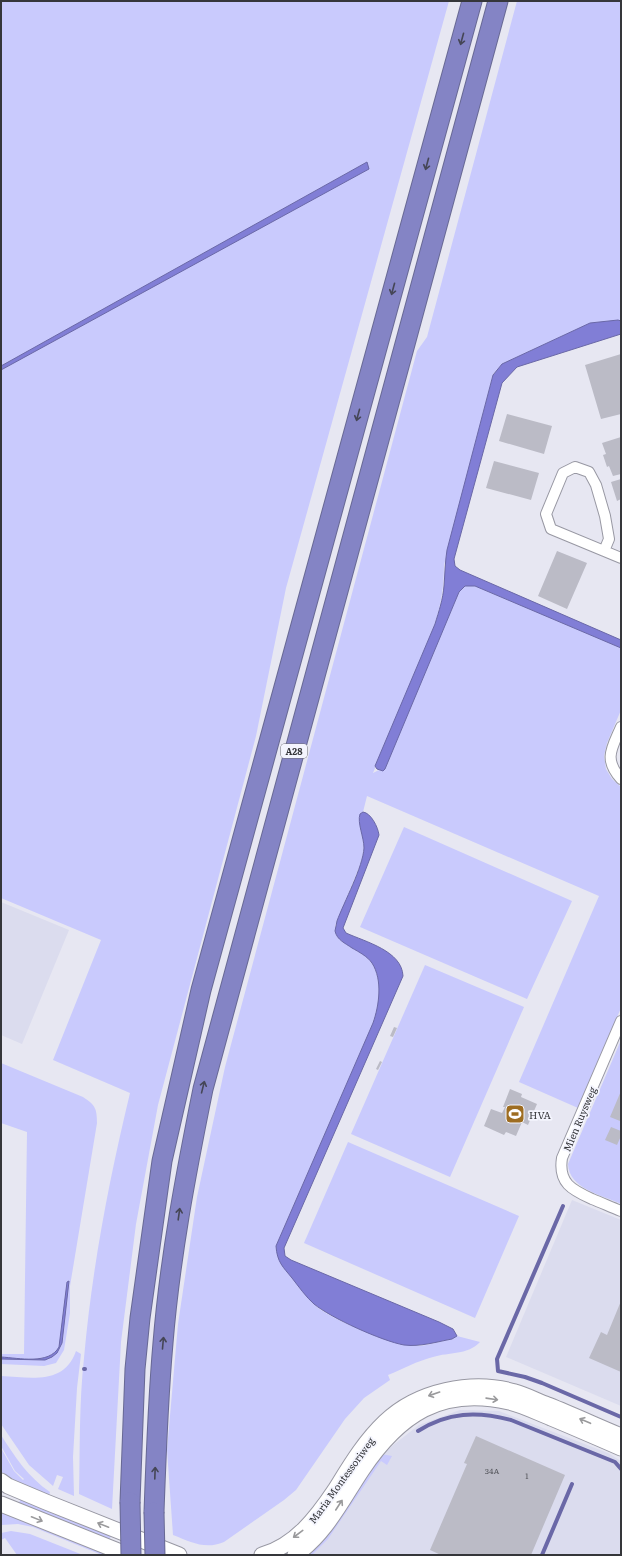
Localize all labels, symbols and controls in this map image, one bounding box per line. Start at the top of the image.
one-way arrow [457,32,465,45]
one-way arrow [423,157,430,170]
one-way arrow [389,283,396,296]
one-way arrow [354,408,362,421]
road number: A28 [281,744,307,758]
one-way arrow [200,1080,208,1093]
street label: Mien Ruysweg [559,1084,600,1154]
sports icon: HVA [504,1103,526,1125]
place label: HVA [529,1107,552,1122]
one-way arrow [175,1208,183,1221]
one-way arrow [159,1337,166,1350]
one-way arrow [428,1391,441,1398]
one-way arrow [485,1395,498,1403]
one-way arrow [579,1416,591,1424]
street label: Maria Montessoriweg [305,1433,378,1526]
house number: 34A [485,1465,499,1476]
one-way arrow [151,1467,159,1480]
house number: 1 [525,1470,529,1481]
one-way arrow [335,1500,343,1511]
one-way arrow [31,1515,43,1523]
one-way arrow [98,1521,110,1529]
one-way arrow [292,1530,303,1539]

